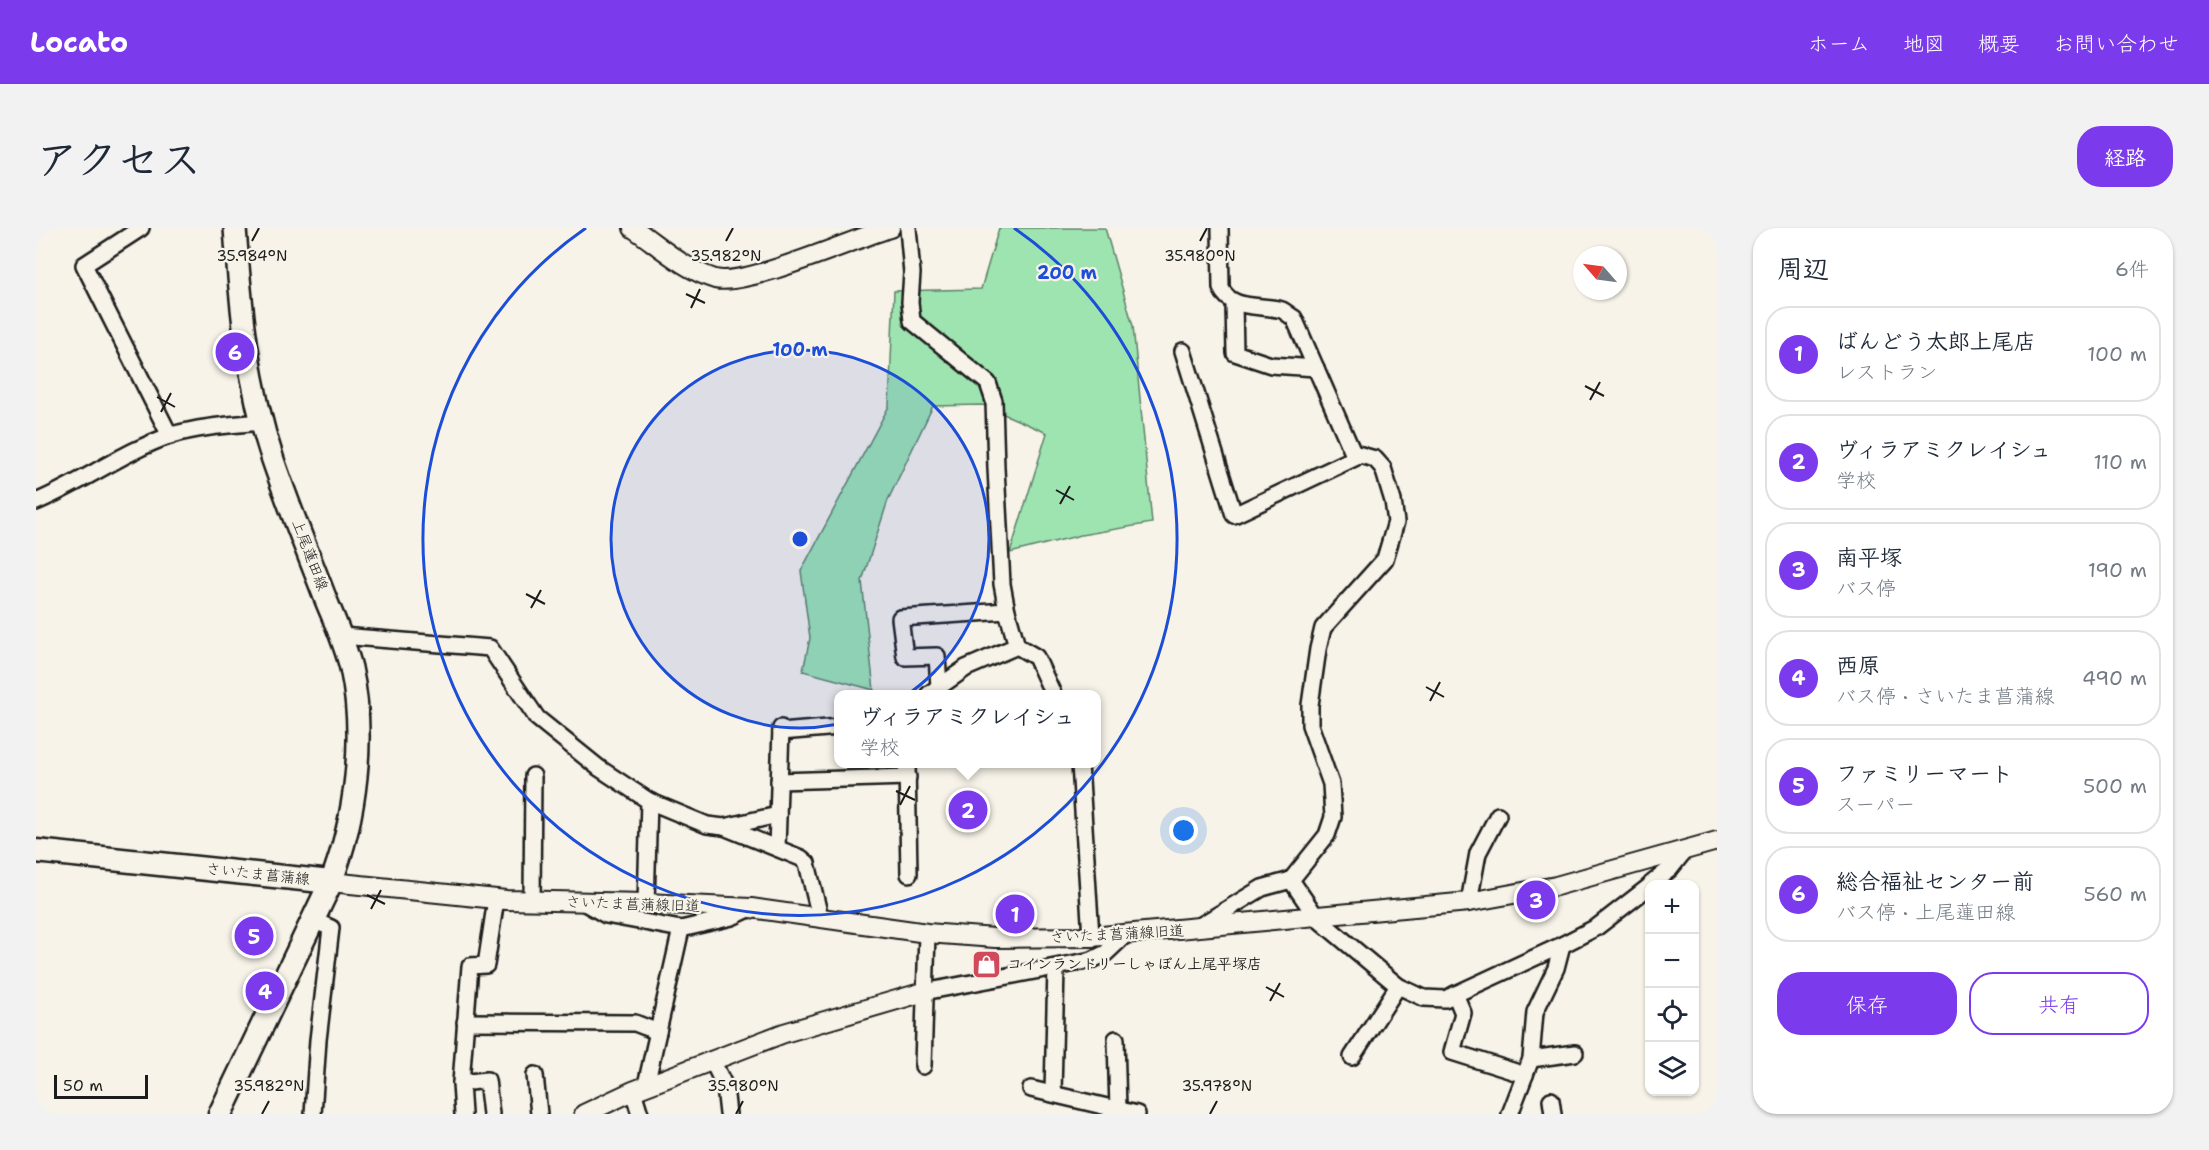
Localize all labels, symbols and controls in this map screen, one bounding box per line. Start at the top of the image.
text: Locato [30,23,128,61]
text: ホーム [1808,30,1870,58]
text: 地図 [1903,30,1945,58]
text: 概要 [1978,30,2020,58]
text: お問い合わせ [2053,30,2179,58]
button: 経路 [2077,126,2173,187]
text: アクセス [36,131,201,187]
text: 35.984°N [216,246,288,266]
text: 35.982°N [691,246,761,266]
text: 35.980°N [1164,246,1236,266]
north arrow [1573,246,1627,300]
text: 周辺 [1777,251,1829,286]
text: 6件 [2115,256,2149,282]
text: 200 m [1037,261,1098,285]
text: ばんどう太郎上尾店 [1836,327,2036,356]
pin: 6 [216,330,254,374]
text: 100 m [772,338,828,362]
text: 1 [1794,341,1803,367]
text: 100 m [2087,341,2147,367]
text: レストラン [1836,359,1938,385]
text: ヴィラアミクレイシュ [1836,435,2052,464]
text: 2 [1792,449,1806,475]
text: 110 m [2093,449,2147,475]
text: 学校 [1836,467,1876,493]
street label: 上尾蓮田線 [287,516,333,594]
centre of rings [790,529,810,549]
text: 南平塚 [1836,543,1902,572]
text: 3 [1792,557,1806,583]
text: 190 m [2088,557,2147,583]
text: バス停 [1836,575,1896,601]
text: 西原 [1836,651,1880,680]
text: 4 [1792,665,1806,691]
text: 490 m [2082,665,2147,691]
text: バス停 · さいたま菖蒲線 [1836,683,2054,709]
popup [834,690,1101,768]
text: ヴィラアミクレイシュ [860,702,1075,731]
text: 学校 [860,734,900,760]
text: ファミリーマート [1836,759,2013,788]
text: 5 [1792,773,1805,799]
text: 500 m [2083,773,2147,799]
pin: 2 [948,788,988,832]
text: スーパー [1836,791,1915,817]
your location [1169,816,1198,845]
street label: さいたま菖蒲線 [205,859,311,889]
text: 総合福祉センター前 [1836,867,2034,896]
pin: 3 [1516,878,1556,922]
map controls [1645,880,1699,1096]
button: + [1645,880,1699,934]
text: 6 [1792,881,1806,907]
text: 560 m [2084,881,2147,907]
street label: さいたま菖蒲線旧道 [565,892,701,916]
pin: 1 [996,892,1034,936]
text: バス停 · 上尾蓮田線 [1836,899,2015,925]
pin: 5 [234,914,274,958]
street label: さいたま菖蒲線旧道 [1049,920,1185,948]
button: − [1645,934,1699,988]
shop icon: コインランドリーしゃぼん上尾平塚店 [970,948,1002,980]
place label: コインランドリーしゃぼん上尾平塚店 [1007,954,1262,974]
pin: 4 [246,968,284,1014]
button: 保存 [1777,972,1957,1035]
button: 共有 [1969,972,2149,1035]
button: locate [1645,988,1699,1042]
button: layers [1645,1042,1699,1096]
scale bar [54,1072,148,1100]
text: 50 m [63,1075,103,1096]
text: 35.982°N [234,1076,304,1096]
text: 35.980°N [707,1076,779,1096]
text: 35.978°N [1182,1076,1252,1096]

